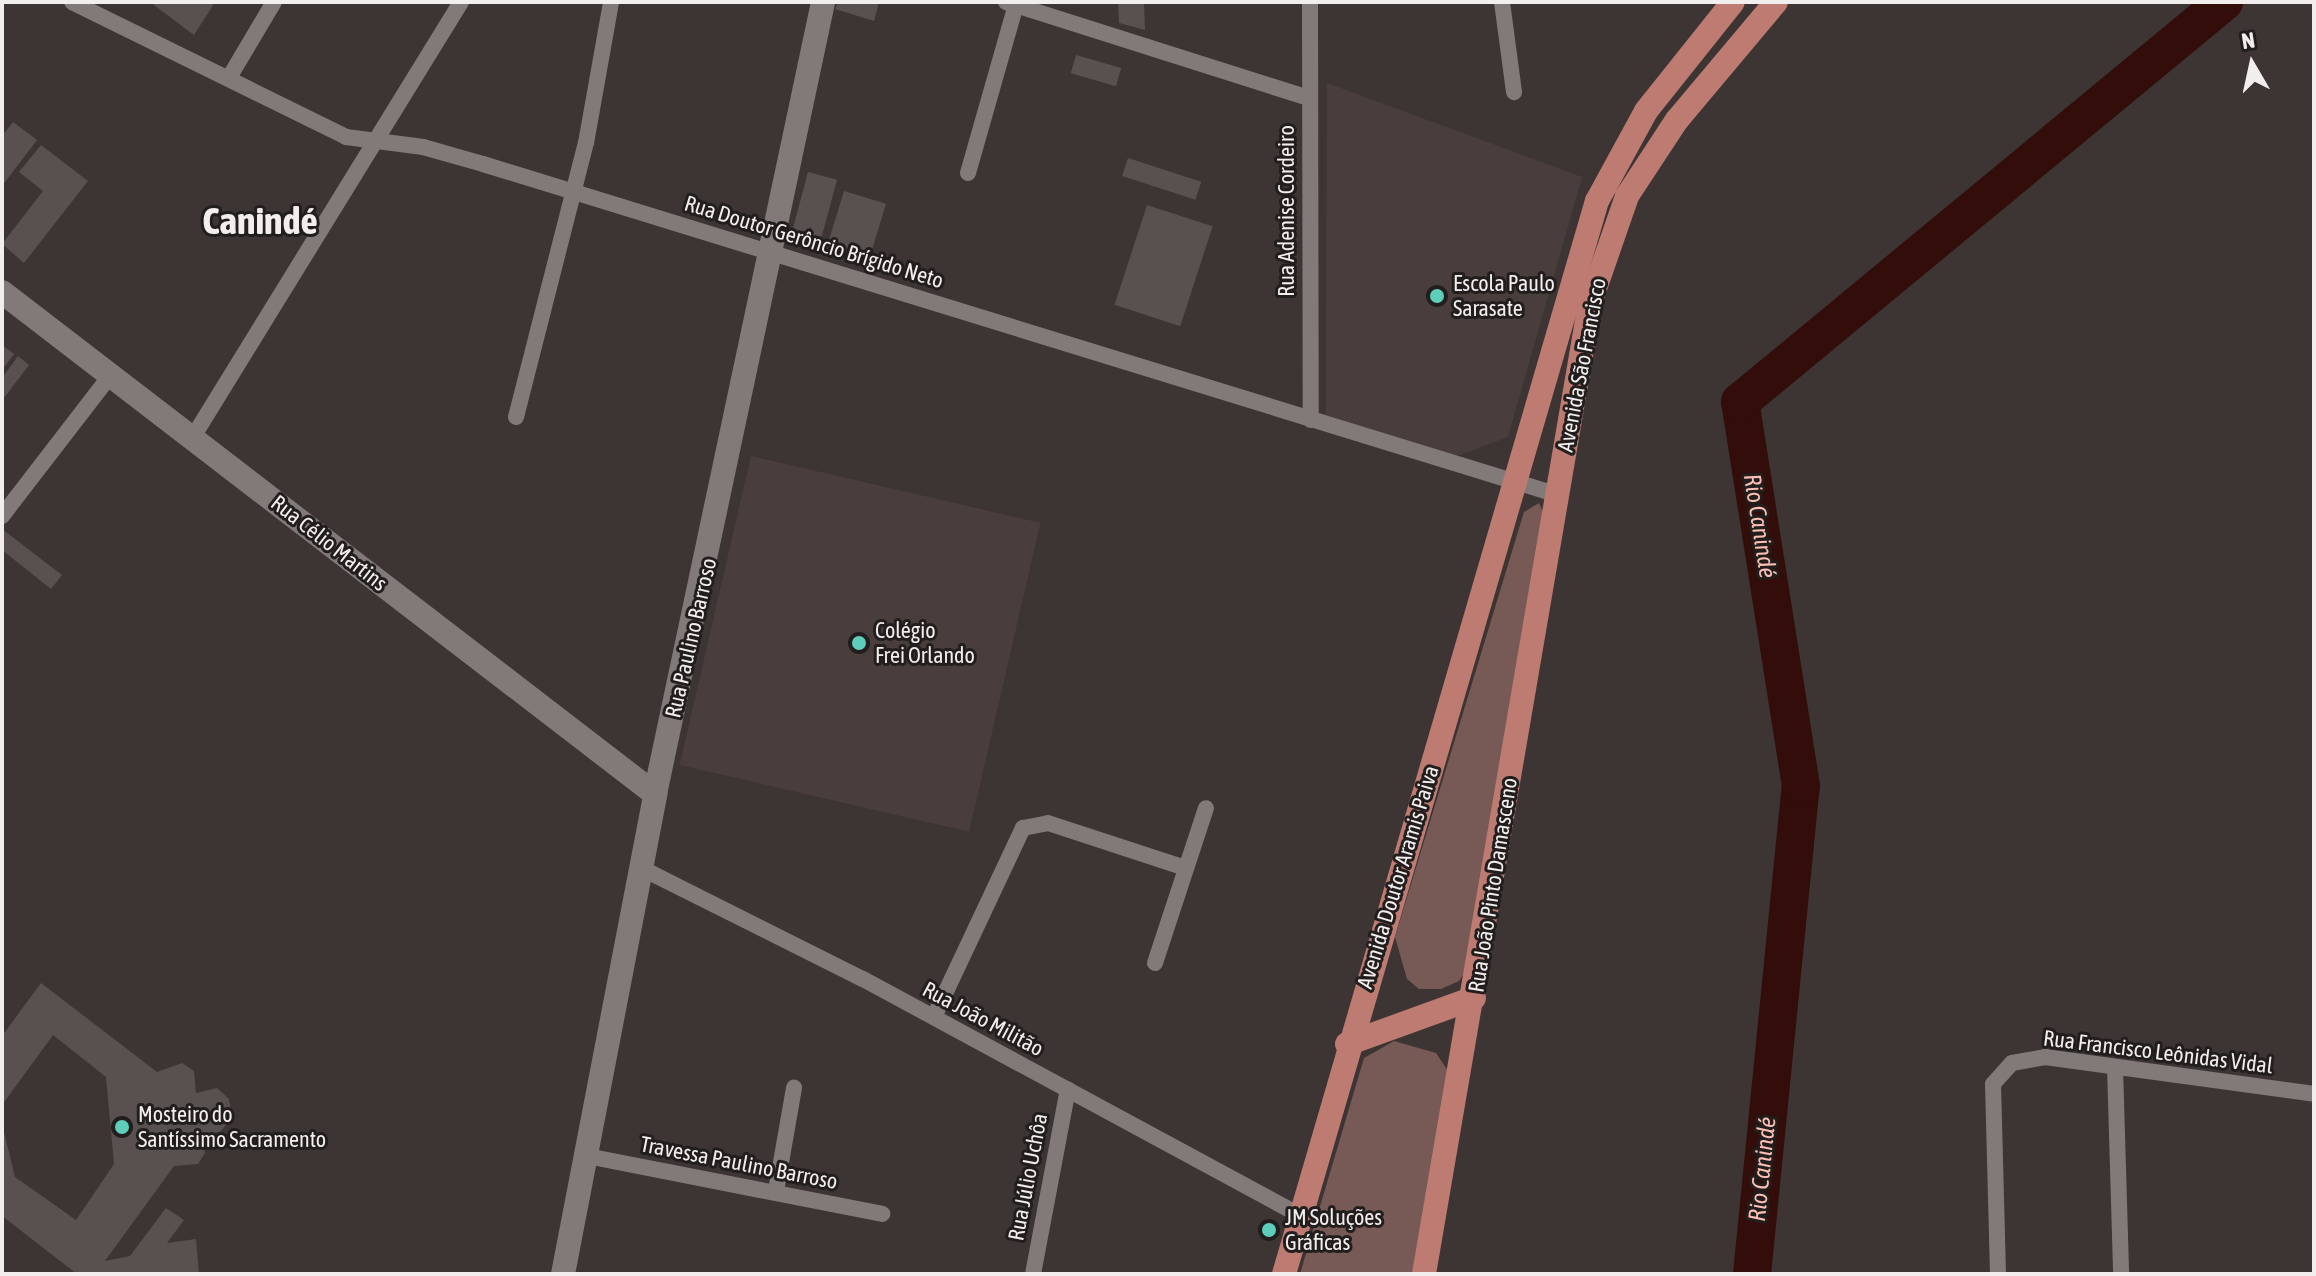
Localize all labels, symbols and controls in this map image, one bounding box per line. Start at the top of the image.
north arrow [2212,24,2292,104]
text: N [2240,26,2257,54]
street label: Rua Adenise Cordeiro [1274,125,1300,297]
street label: Rua Doutor Gerôncio Brígido Neto [681,190,947,294]
district label: Canindé [202,198,318,244]
place label: Escola Paulo Sarasate [1453,270,1555,322]
street label: Avenida São Francisco [1552,276,1612,454]
marker: Escola Paulo Sarasate [1428,287,1446,305]
water label: Rio Canindé [1738,472,1782,580]
street label: Rua Célio Martins [266,489,392,597]
street label: Rua Paulino Barroso [660,556,722,720]
place label: Colégio Frei Orlando [875,617,975,668]
marker: Colégio Frei Orlando [850,634,868,652]
street label: Avenida Doutor Aramis Paiva [1352,762,1444,992]
street label: Rua João Pinto Damasceno [1463,776,1523,994]
street label: Rua João Militão [918,976,1048,1062]
street label: Rua Francisco Leônidas Vidal [2042,1025,2274,1079]
place label: Mosteiro do Santíssimo Sacramento [138,1101,326,1152]
street label: Rua Júlio Uchôa [1003,1111,1053,1243]
water label: Rio Canindé [1742,1115,1782,1223]
marker: Mosteiro do Santíssimo Sacramento [113,1118,131,1136]
street label: Travessa Paulino Barroso [638,1131,840,1195]
place label: JM Soluções Gráficas [1285,1204,1382,1256]
marker: JM Soluções Gráficas [1260,1221,1278,1239]

